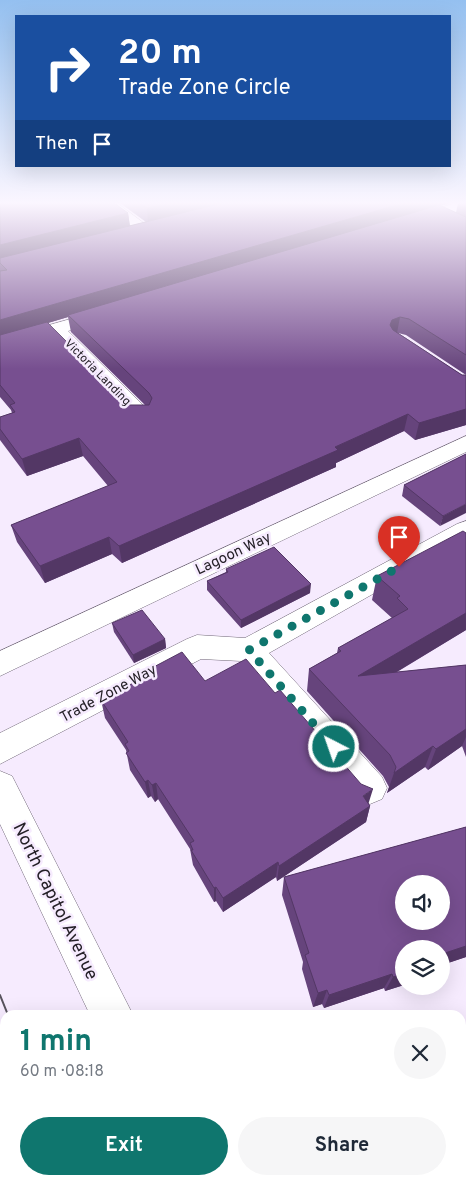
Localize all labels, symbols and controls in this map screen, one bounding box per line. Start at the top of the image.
text: 20 m [118,32,202,76]
icon: right [35,35,100,100]
text: Trade Zone Circle [118,75,290,102]
icon: arrive [88,130,116,158]
text: Then [35,132,78,156]
street label: Victoria Landing [60,336,134,410]
pin [378,516,420,567]
icon: arrive [385,523,413,551]
street label: Lagoon Way [193,529,275,580]
street label: Trade Zone Way [57,661,160,728]
position arrow [307,720,359,772]
street label: North Capitol Avenue [7,819,103,984]
map controls [395,875,450,995]
button: sound [395,875,450,930]
button: layers [395,940,450,995]
text: 1 min [20,1024,92,1061]
button: close [394,1027,446,1079]
text: 60 m · 08:18 [20,1062,104,1082]
button: Exit [20,1117,228,1175]
button: Share [238,1117,446,1175]

